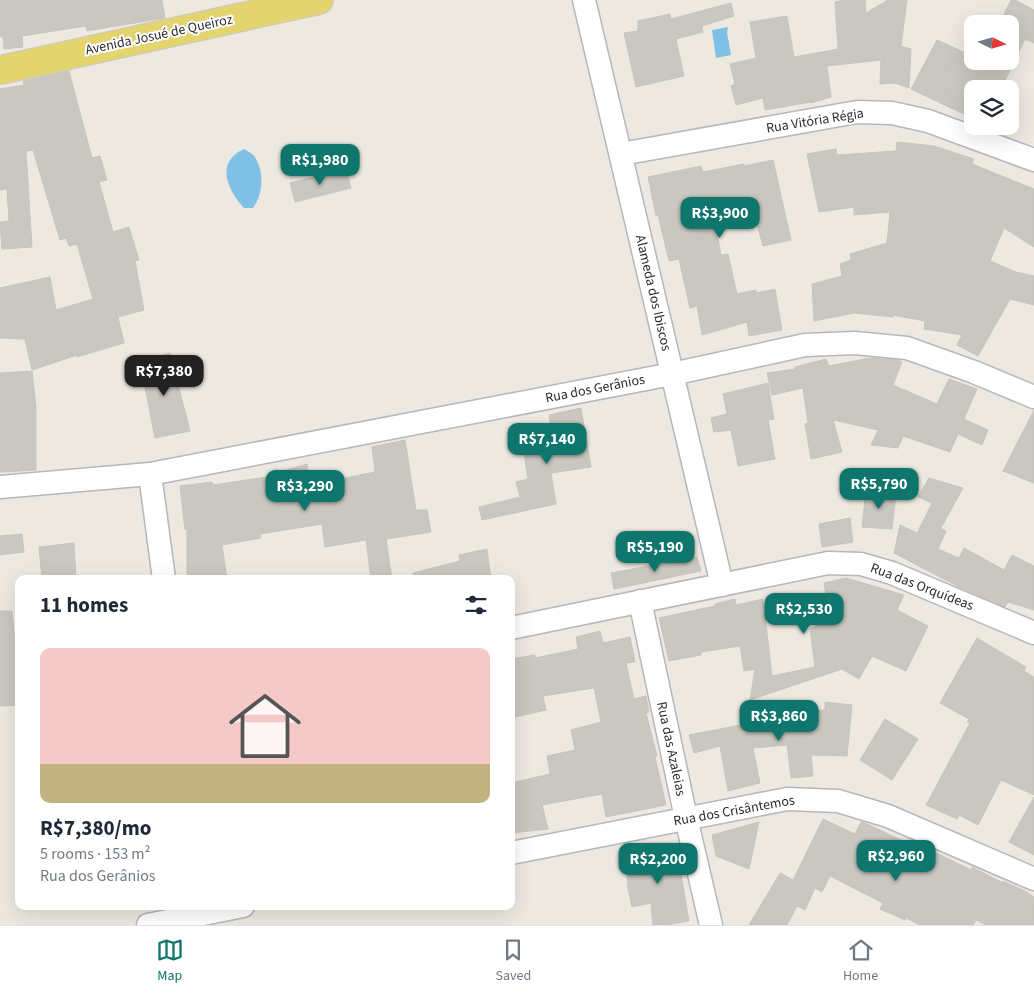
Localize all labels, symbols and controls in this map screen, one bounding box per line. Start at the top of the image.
street label: Avenida Josué de Queiroz [83,10,235,60]
north arrow [964,15,1019,70]
map controls [964,15,1019,135]
button: layers [964,80,1019,135]
street label: Rua Vitória Régia [765,103,865,139]
pin: R$1,980 [274,144,366,186]
text: R$1,980 [292,149,348,171]
pin: R$3,900 [674,196,766,239]
text: R$3,900 [692,202,748,224]
street label: Alameda dos Ibiscos [630,233,676,353]
pin: R$7,380 [118,354,210,397]
text: R$7,380 [136,360,192,382]
street label: Rua dos Gerânios [543,370,647,408]
pin: R$7,140 [501,422,593,465]
text: R$7,140 [519,428,575,450]
pin: R$5,790 [833,468,925,510]
pin: R$3,290 [259,470,351,512]
text: R$5,790 [851,473,907,495]
text: R$3,290 [277,475,333,497]
pin: R$5,190 [609,530,701,573]
text: R$5,190 [627,536,683,558]
street label: Rua das Orquídeas [867,558,977,616]
text: 11 homes [40,590,128,620]
icon: filters [462,591,490,619]
pin: R$2,530 [758,592,850,635]
text: R$2,530 [776,598,832,620]
icon: home [220,681,310,771]
street label: Rua das Azaleias [651,700,691,798]
pin: R$3,860 [733,700,825,742]
text: R$3,860 [751,705,807,727]
street label: Rua dos Crisântemos [672,790,796,832]
text: R$7,380/mo [40,813,151,843]
pin: R$2,960 [850,840,942,882]
pin: R$2,200 [612,842,704,885]
text: 5 rooms · 153 m² [40,843,150,865]
text: R$2,960 [868,845,924,867]
text: R$2,200 [630,848,686,870]
text: Rua dos Gerânios [40,865,156,887]
tab: Map [156,936,184,986]
tab: Saved [495,936,531,986]
tab: Home [843,936,878,986]

